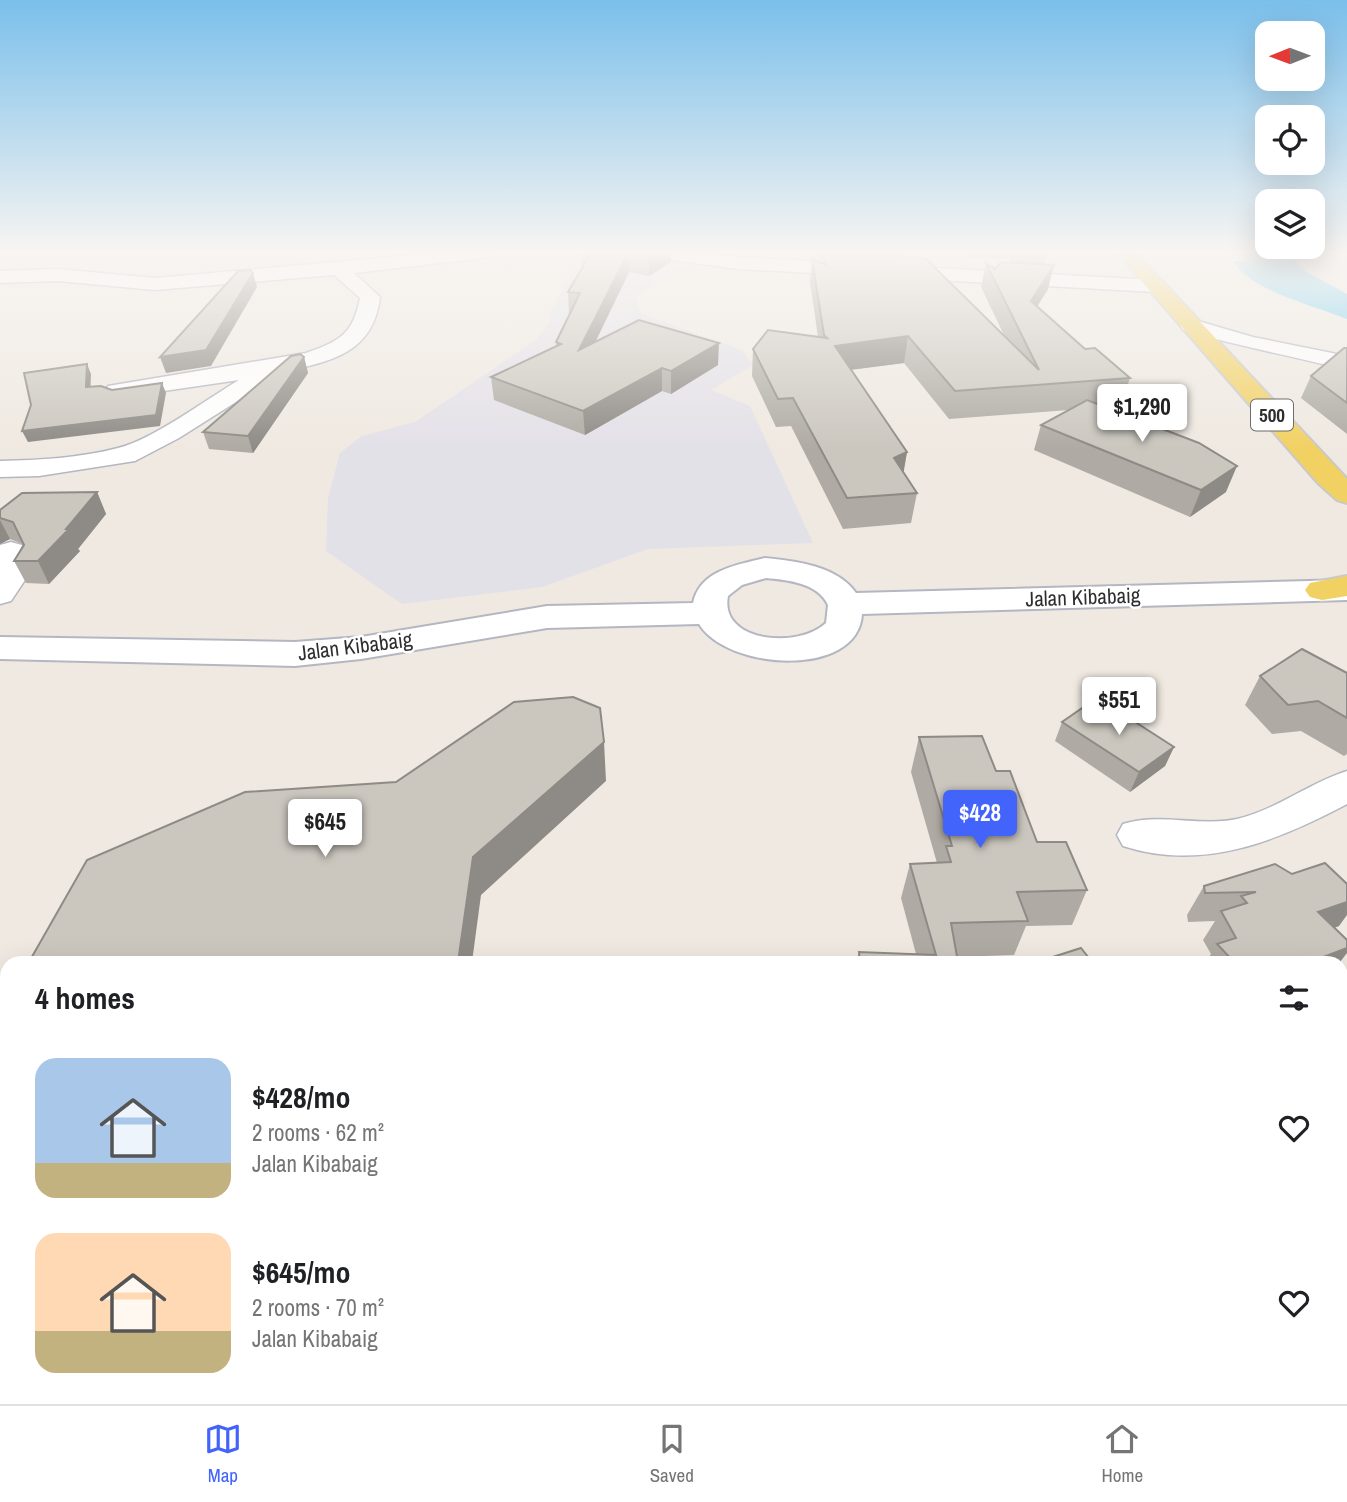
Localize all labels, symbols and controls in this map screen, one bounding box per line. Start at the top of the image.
north arrow [1255,21,1325,91]
map controls [1255,21,1325,259]
button: locate [1255,105,1325,175]
button: layers [1255,189,1325,259]
pin: $1,290 [1085,384,1199,444]
text: $1,290 [1113,391,1171,422]
road number: 500 [1251,400,1293,430]
street label: Jalan Kibabaig [1025,580,1141,613]
street label: Jalan Kibabaig [296,625,414,667]
pin: $551 [1078,678,1160,737]
text: $551 [1098,684,1140,715]
pin: $428 [939,790,1021,850]
text: $428 [959,797,1001,828]
pin: $645 [284,800,366,859]
text: $645 [304,806,346,837]
text: 4 homes [35,978,135,1018]
icon: filters [1275,979,1313,1017]
text: $428/mo [252,1077,350,1117]
icon: home [91,1086,175,1170]
icon: heart [1275,1109,1313,1147]
text: 2 rooms · 62 m² [252,1117,384,1148]
text: Jalan Kibabaig [252,1148,378,1179]
text: $645/mo [252,1252,350,1292]
icon: home [91,1261,175,1345]
icon: heart [1275,1284,1313,1322]
text: 2 rooms · 70 m² [252,1292,384,1323]
text: Jalan Kibabaig [252,1323,378,1354]
tab: Map [204,1420,242,1488]
tab: Saved [650,1420,694,1488]
tab: Home [1102,1420,1143,1488]

